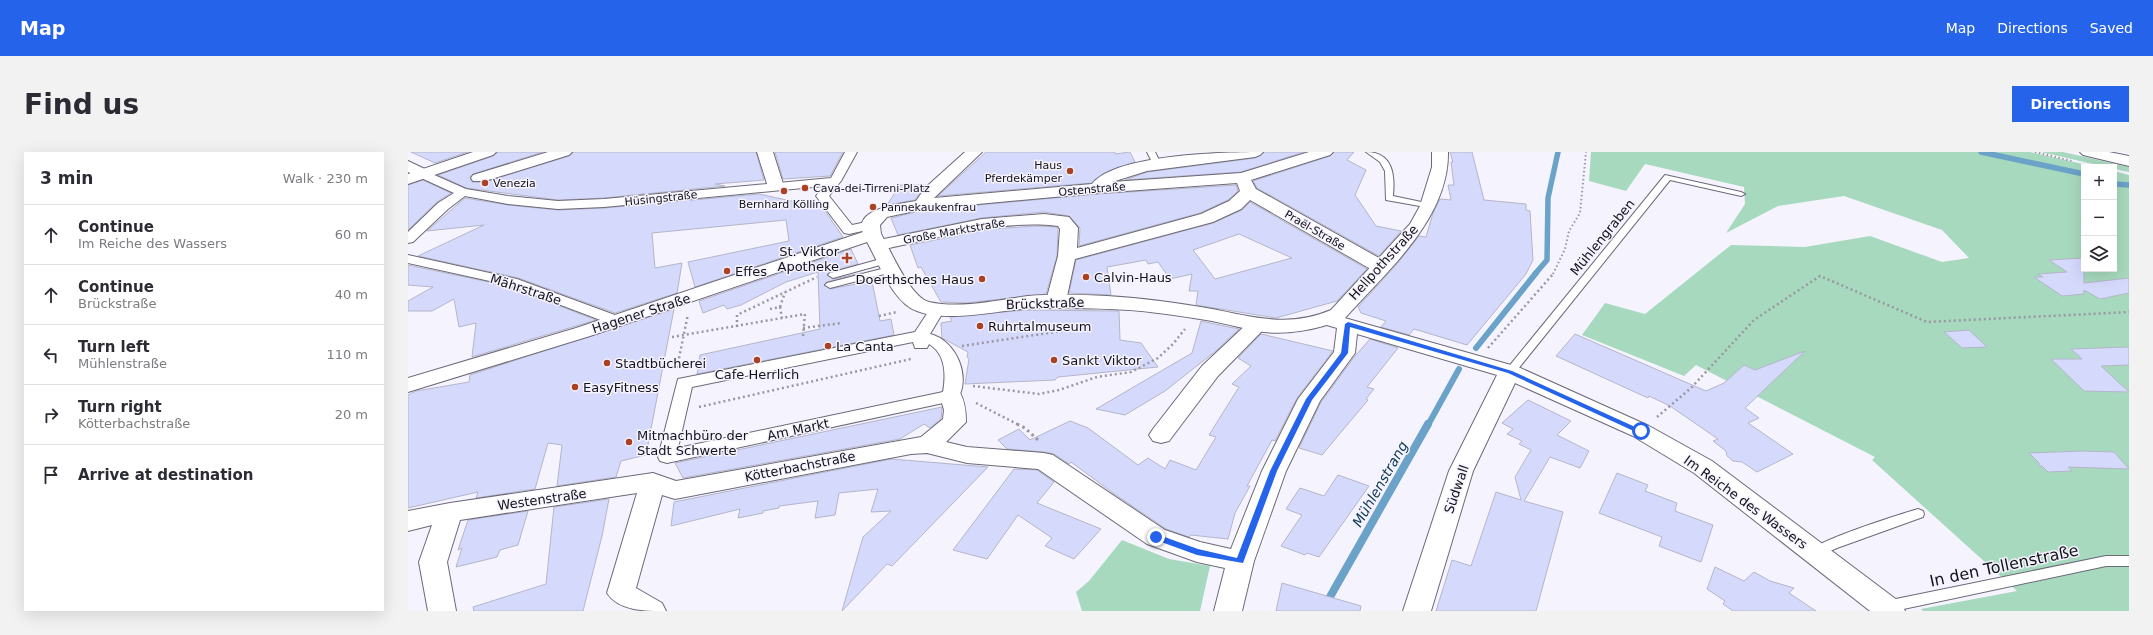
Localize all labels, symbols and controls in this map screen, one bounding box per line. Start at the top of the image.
text: Map [20,17,65,39]
text: Map [1946,20,1975,36]
text: Directions [1997,20,2068,36]
text: Saved [2090,20,2133,36]
button: Directions [2012,86,2129,122]
text: Find us [24,88,139,121]
place label: Haus Pferdekämper [985,159,1062,185]
map controls [2081,164,2117,272]
button: + [2081,164,2117,200]
marker: Haus Pferdekämper [1065,166,1075,176]
text: 3 min [40,168,93,188]
text: Walk · 230 m [283,171,368,186]
place label: Venezia [493,177,536,190]
marker: Venezia [480,178,490,188]
street label: Ostenstraße [1058,180,1126,199]
place label: Cava-dei-Tirreni-Platz [813,182,930,195]
marker: Cava-dei-Tirreni-Platz [800,183,810,193]
marker: Bernhard Kölling [779,186,789,196]
street label: Hüsingstraße [624,188,698,209]
street label: Mühlengraben [1567,196,1638,278]
place label: Bernhard Kölling [739,198,829,211]
button: − [2081,200,2117,236]
place label: Pannekaukenfrau [881,201,976,214]
marker: Pannekaukenfrau [868,202,878,212]
street label: Praël-Straße [1282,208,1348,253]
street label: Große Marktstraße [902,216,1006,247]
text: Continue [78,218,154,236]
street label: Hellpothstraße [1346,222,1421,303]
icon: ahead [40,224,62,246]
text: 60 m [335,227,368,242]
text: Im Reiche des Wassers [78,236,227,251]
button: layers [2081,236,2117,272]
place label: St. Viktor Apotheke [778,244,840,274]
marker: St. Viktor Apotheke [842,253,852,263]
place label: Effes [735,264,767,279]
marker: Effes [722,266,732,276]
place label: Calvin-Haus [1094,270,1172,285]
street label: Mährstraße [488,271,563,308]
place label: Doerthsches Haus [856,272,974,287]
marker: Calvin-Haus [1081,272,1091,282]
marker: Doerthsches Haus [977,274,987,284]
text: Continue [78,278,154,296]
icon: ahead [40,284,62,306]
text: 40 m [335,287,368,302]
street label: Hagener Straße [590,290,692,336]
street label: Brückstraße [1006,295,1085,312]
text: Brückstraße [78,296,157,311]
place label: Ruhrtalmuseum [988,319,1092,334]
marker: Ruhrtalmuseum [975,321,985,331]
text: Turn left [78,338,150,356]
place label: La Canta [836,339,894,354]
marker: La Canta [823,341,833,351]
icon: left [40,344,62,366]
text: 110 m [326,347,368,362]
place label: Sankt Viktor [1062,353,1142,368]
marker: Cafe Herrlich [752,355,762,365]
marker: Sankt Viktor [1049,355,1059,365]
text: Mühlenstraße [78,356,167,371]
place label: Stadtbücherei [615,356,706,371]
marker: Stadtbücherei [602,358,612,368]
place label: Cafe Herrlich [715,367,799,382]
place label: EasyFitness [583,380,659,395]
marker: EasyFitness [570,382,580,392]
text: Turn right [78,398,162,416]
icon: right [40,404,62,426]
text: 20 m [335,407,368,422]
text: Kötterbachstraße [78,416,190,431]
street label: Am Markt [766,416,830,443]
route start [1632,422,1650,440]
place label: Mitmachbüro der Stadt Schwerte [637,428,749,458]
marker: Mitmachbüro der Stadt Schwerte [624,437,634,447]
water label: Mühlenstrang [1349,438,1411,530]
street label: Kötterbachstraße [744,448,857,485]
street label: Im Reiche des Wassers [1681,453,1811,552]
street label: Südwall [1441,463,1472,516]
icon: arrive [40,464,62,486]
text: Arrive at destination [78,466,253,484]
street label: Westenstraße [497,486,587,513]
route end [1147,528,1165,546]
street label: In den Tollenstraße [1928,540,2080,591]

